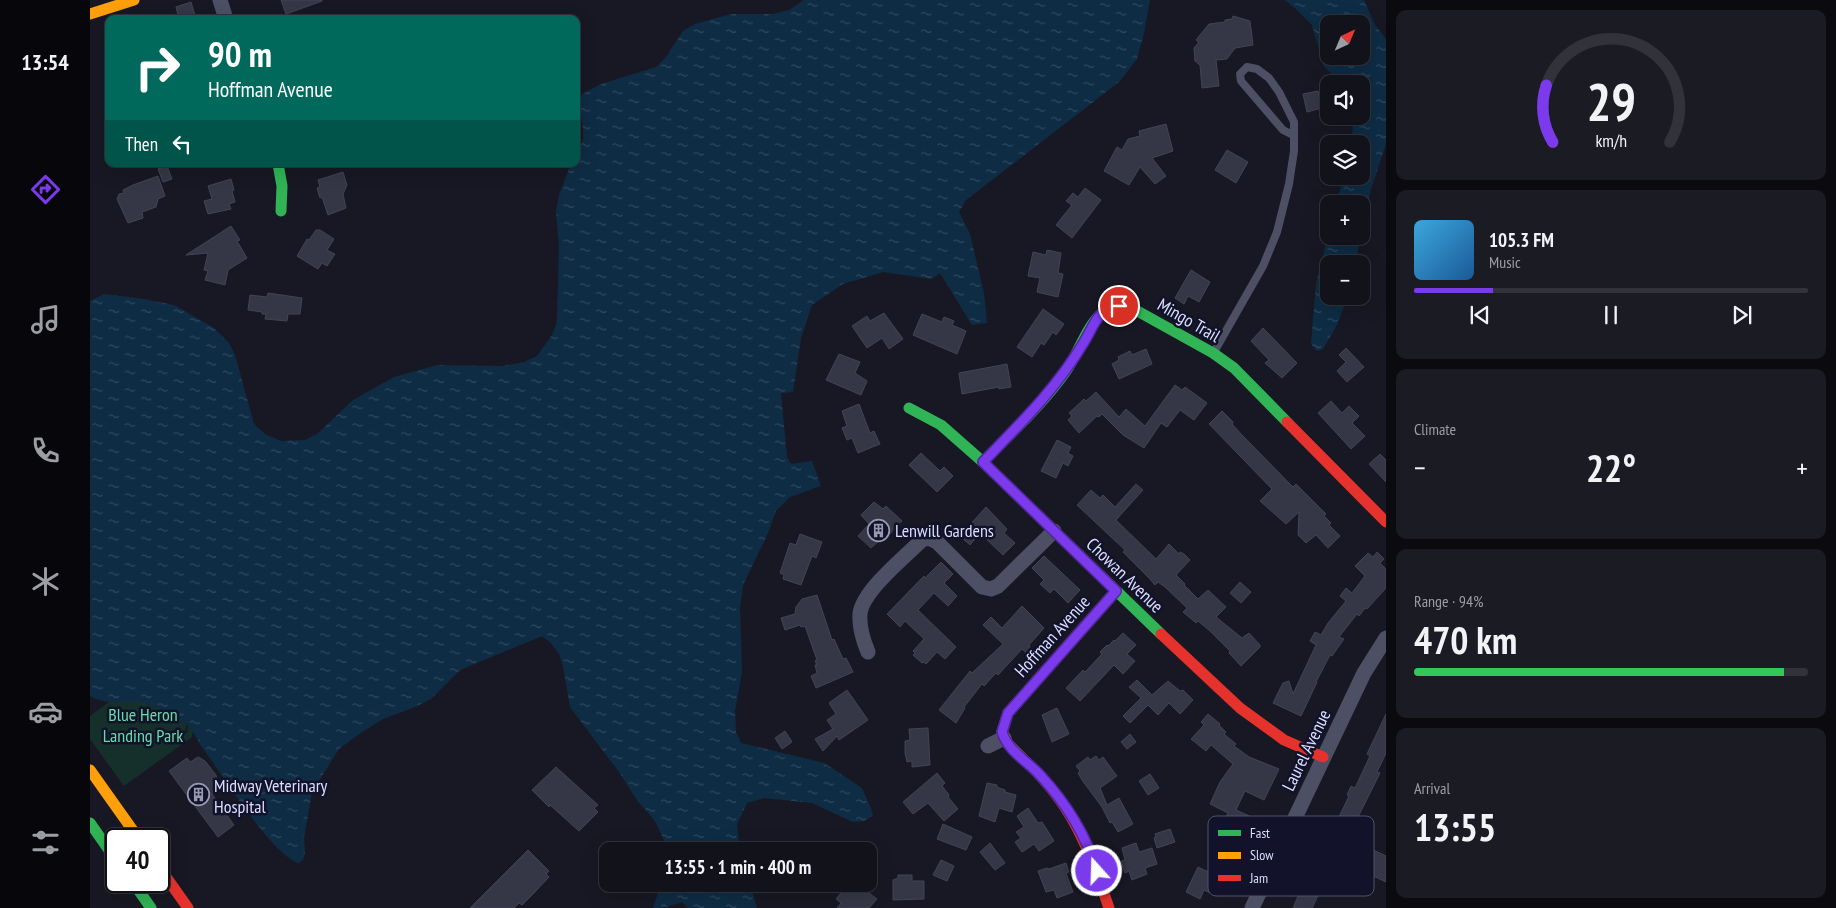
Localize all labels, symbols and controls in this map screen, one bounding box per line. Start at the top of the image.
north arrow [1320,15,1370,65]
map controls [1320,15,1370,305]
text: 90 m [208,31,272,77]
icon: right [125,35,190,100]
text: 13:54 [21,48,69,76]
text: 29 [1586,68,1636,135]
text: Hoffman Avenue [208,75,333,103]
button: sound [1320,75,1370,125]
text: km/h [1595,129,1627,152]
icon: left [168,130,196,158]
text: Then [125,132,158,156]
button: layers [1320,135,1370,185]
icon: directions [28,172,63,207]
button: + [1320,195,1370,245]
text: 105.3 FM [1489,228,1554,252]
text: Music [1489,252,1521,272]
button: − [1320,255,1370,305]
pin [1098,285,1140,327]
icon: arrive [1105,292,1133,320]
street label: Mingo Trail [1153,293,1225,348]
icon: previous [1466,301,1494,329]
icon: pause [1597,301,1625,329]
icon: next [1728,301,1756,329]
icon: music [28,302,63,337]
text: Climate [1414,419,1456,439]
icon: phone [28,433,63,468]
text: 22° [1586,443,1636,492]
text: − [1414,449,1426,486]
text: + [1796,449,1808,486]
building icon: Lenwill Gardens [867,518,891,542]
place label: Lenwill Gardens [895,519,994,542]
street label: Chowan Avenue [1082,533,1168,617]
icon: climate [28,564,63,599]
street label: Hoffman Avenue [1009,590,1095,682]
text: Range · 94% [1414,591,1483,611]
text: 470 km [1414,615,1517,664]
icon: car [28,694,63,729]
park label: Blue Heron Landing Park [103,703,183,747]
street label: Laurel Avenue [1276,706,1336,794]
place label: Midway Veterinary Hospital [214,774,328,818]
text: Arrival [1414,778,1450,798]
building icon: Midway Veterinary Hospital [186,783,210,807]
text: 13:55 [1414,802,1496,851]
legend [1208,816,1374,896]
text: Fast [1250,824,1270,842]
icon: filters [28,825,63,860]
speed limit sign: 40 [105,828,170,893]
position arrow [1070,844,1122,896]
text: Slow [1250,846,1274,864]
text: 13:55 · 1 min · 400 m [665,855,811,879]
text: Jam [1249,869,1268,887]

